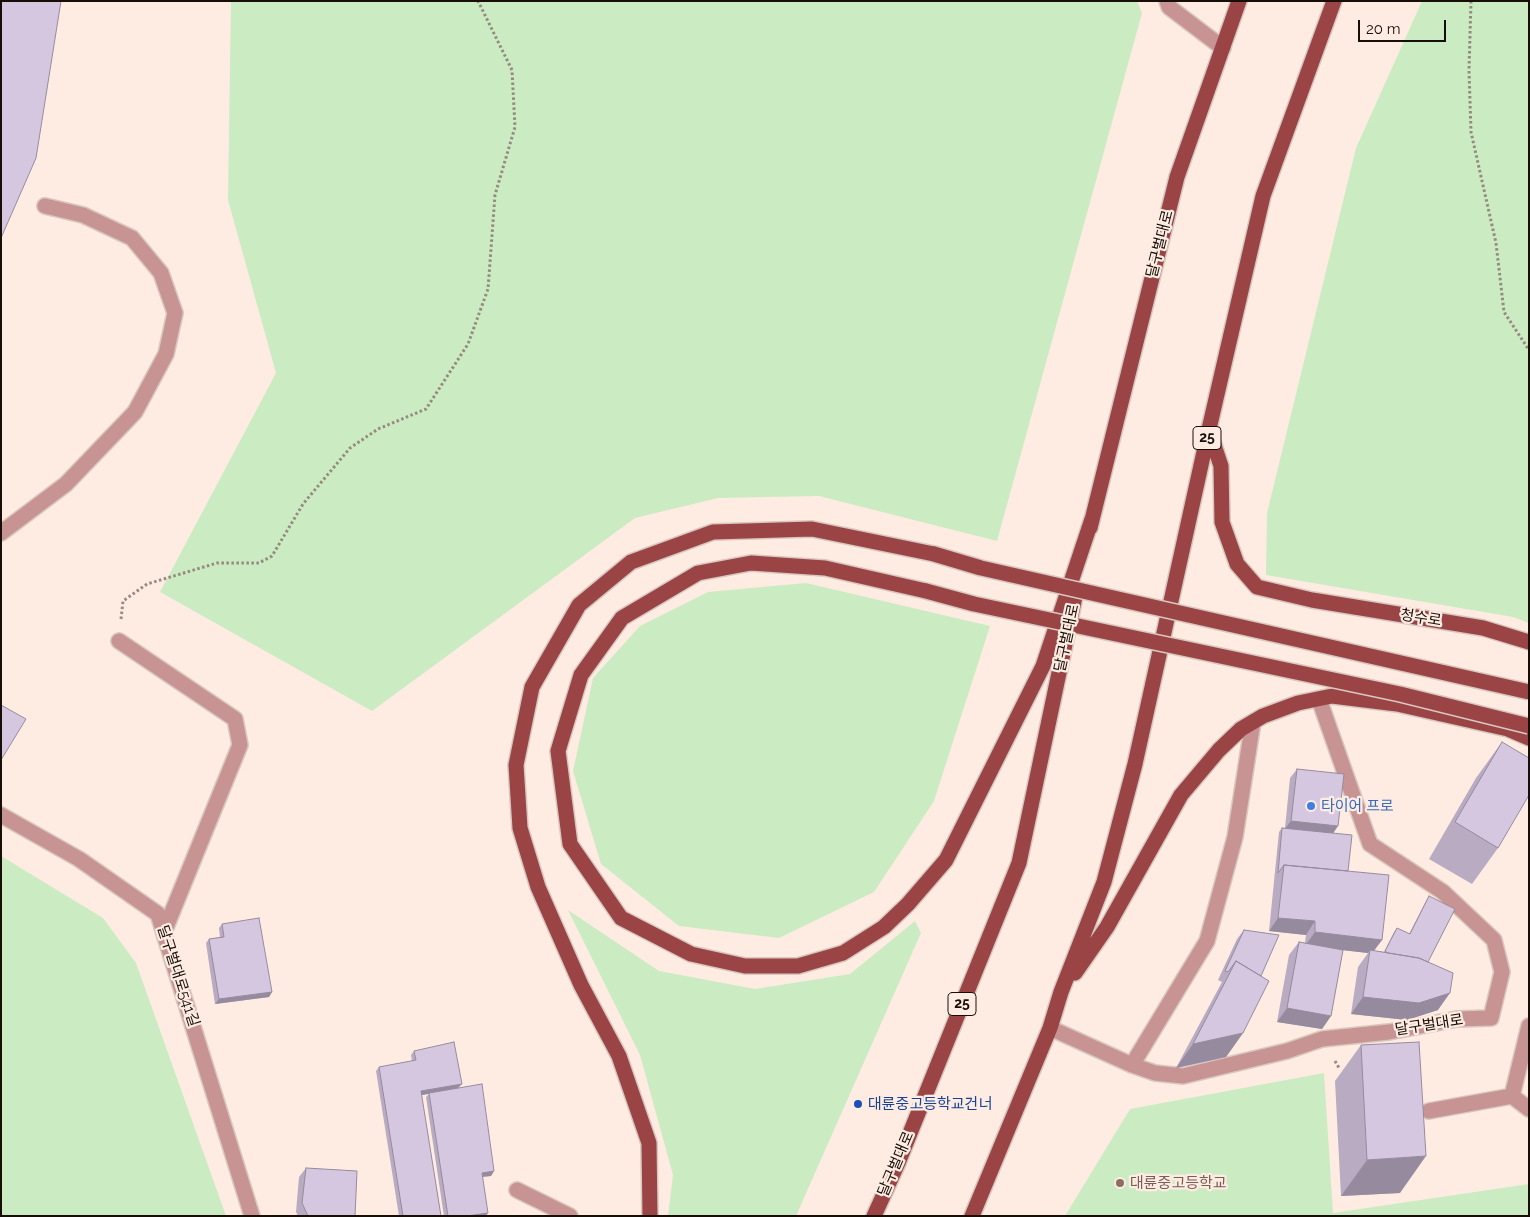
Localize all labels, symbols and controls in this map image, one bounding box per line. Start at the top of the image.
scale bar [1360,10,1448,42]
text: 20 m [1366,20,1401,38]
street label: 달구벌대로 [1143,208,1177,280]
road number: 25 [1193,426,1221,449]
street label: 달구벌대로 [1051,602,1083,674]
street label: 청수로 [1399,606,1443,630]
place label: 타이어 프로 [1321,797,1394,815]
marker: 타이어 프로 [1305,800,1317,812]
street label: 달구벌대로541길 [153,923,203,1029]
road number: 25 [948,992,976,1016]
street label: 달구벌대로 [1394,1011,1464,1039]
place label: 대륜중고등학교건너 [868,1095,992,1113]
marker: 대륜중고등학교건너 [852,1098,864,1110]
street label: 달구벌대로 [874,1129,918,1199]
place label: 대륜중고등학교 [1130,1174,1227,1192]
marker: 대륜중고등학교 [1114,1177,1126,1189]

